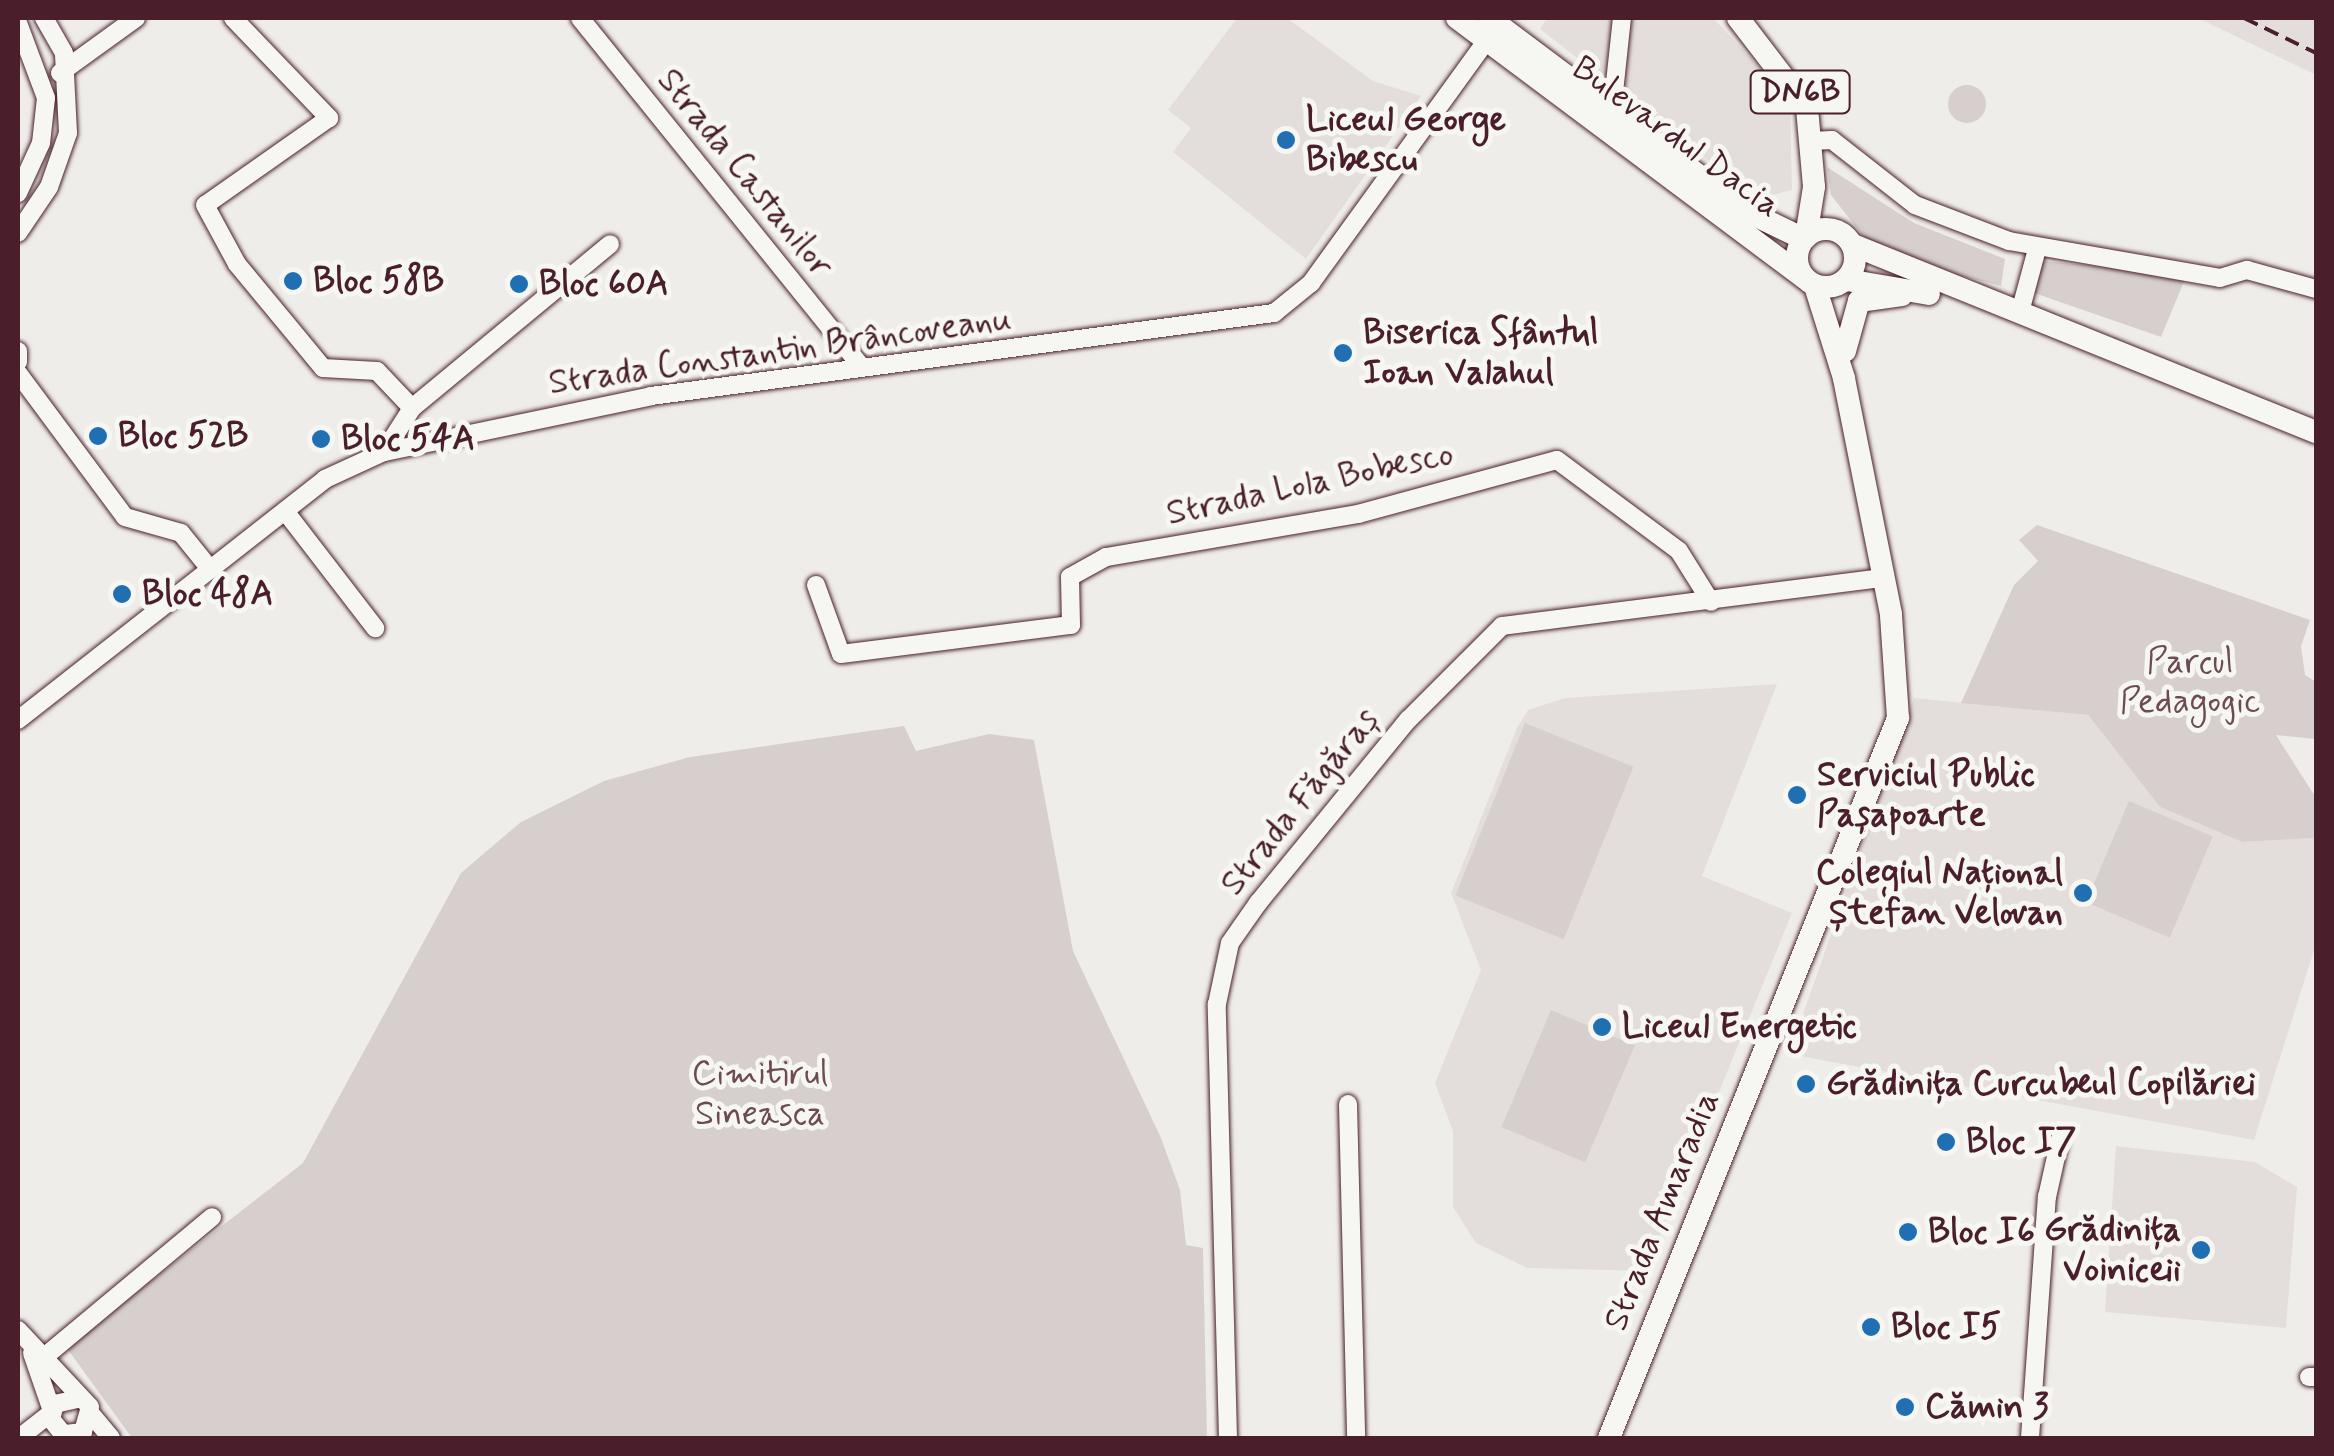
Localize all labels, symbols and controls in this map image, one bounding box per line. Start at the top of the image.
street label: Bulevardul Dacia [1562,46,1790,228]
street label: Strada Castanilor [648,60,842,286]
road number: DN6B [1748,65,1852,119]
place label: Liceul George Bibescu [1306,99,1506,181]
marker: Liceul George Bibescu [1275,129,1297,151]
place label: Bloc 58B [313,260,444,302]
place label: Bloc 60A [539,263,669,305]
marker: Bloc 58B [282,270,304,292]
marker: Bloc 60A [508,273,530,295]
street label: Strada Constantin Brâncoveanu [548,298,1012,404]
place label: Biserica Sfântul Ioan Valahul [1363,312,1602,394]
marker: Biserica Sfântul Ioan Valahul [1332,342,1354,364]
place label: Bloc 52B [118,415,249,457]
place label: Bloc 54A [341,418,475,460]
marker: Bloc 52B [87,425,109,447]
marker: Bloc 54A [310,428,332,450]
street label: Strada Lola Bobesco [1160,432,1460,536]
place label: Bloc 48A [142,573,273,615]
marker: Bloc 48A [111,583,133,605]
park label: Parcul Pedagogic [2120,641,2260,723]
street label: Strada Făgăraș [1212,700,1388,904]
place label: Serviciul Public Pașapoarte [1817,754,2040,836]
marker: Serviciul Public Pașapoarte [1786,784,1808,806]
place label: Colegiul Național Ștefan Velovan [1815,852,2063,934]
marker: Colegiul Național Ștefan Velovan [2072,882,2094,904]
place label: Liceul Energetic [1622,1006,1857,1048]
marker: Liceul Energetic [1591,1016,1613,1038]
park label: Cimitirul Sineasca [692,1053,828,1135]
place label: Grădinița Curcubeul Copilăriei [1826,1063,2257,1105]
marker: Grădinița Curcubeul Copilăriei [1795,1073,1817,1095]
street label: Strada Amaradia [1595,1085,1729,1337]
place label: Bloc I7 [1966,1121,2075,1163]
marker: Bloc I7 [1935,1131,1957,1153]
place label: Grădinița Voiniceii [2044,1209,2181,1291]
place label: Bloc I6 [1928,1211,2033,1253]
marker: Bloc I6 [1897,1221,1919,1243]
marker: Grădinița Voiniceii [2190,1239,2212,1261]
place label: Bloc I5 [1891,1306,1999,1348]
marker: Bloc I5 [1860,1316,1882,1338]
place label: Cămin 3 [1925,1386,2049,1428]
marker: Cămin 3 [1894,1396,1916,1418]

